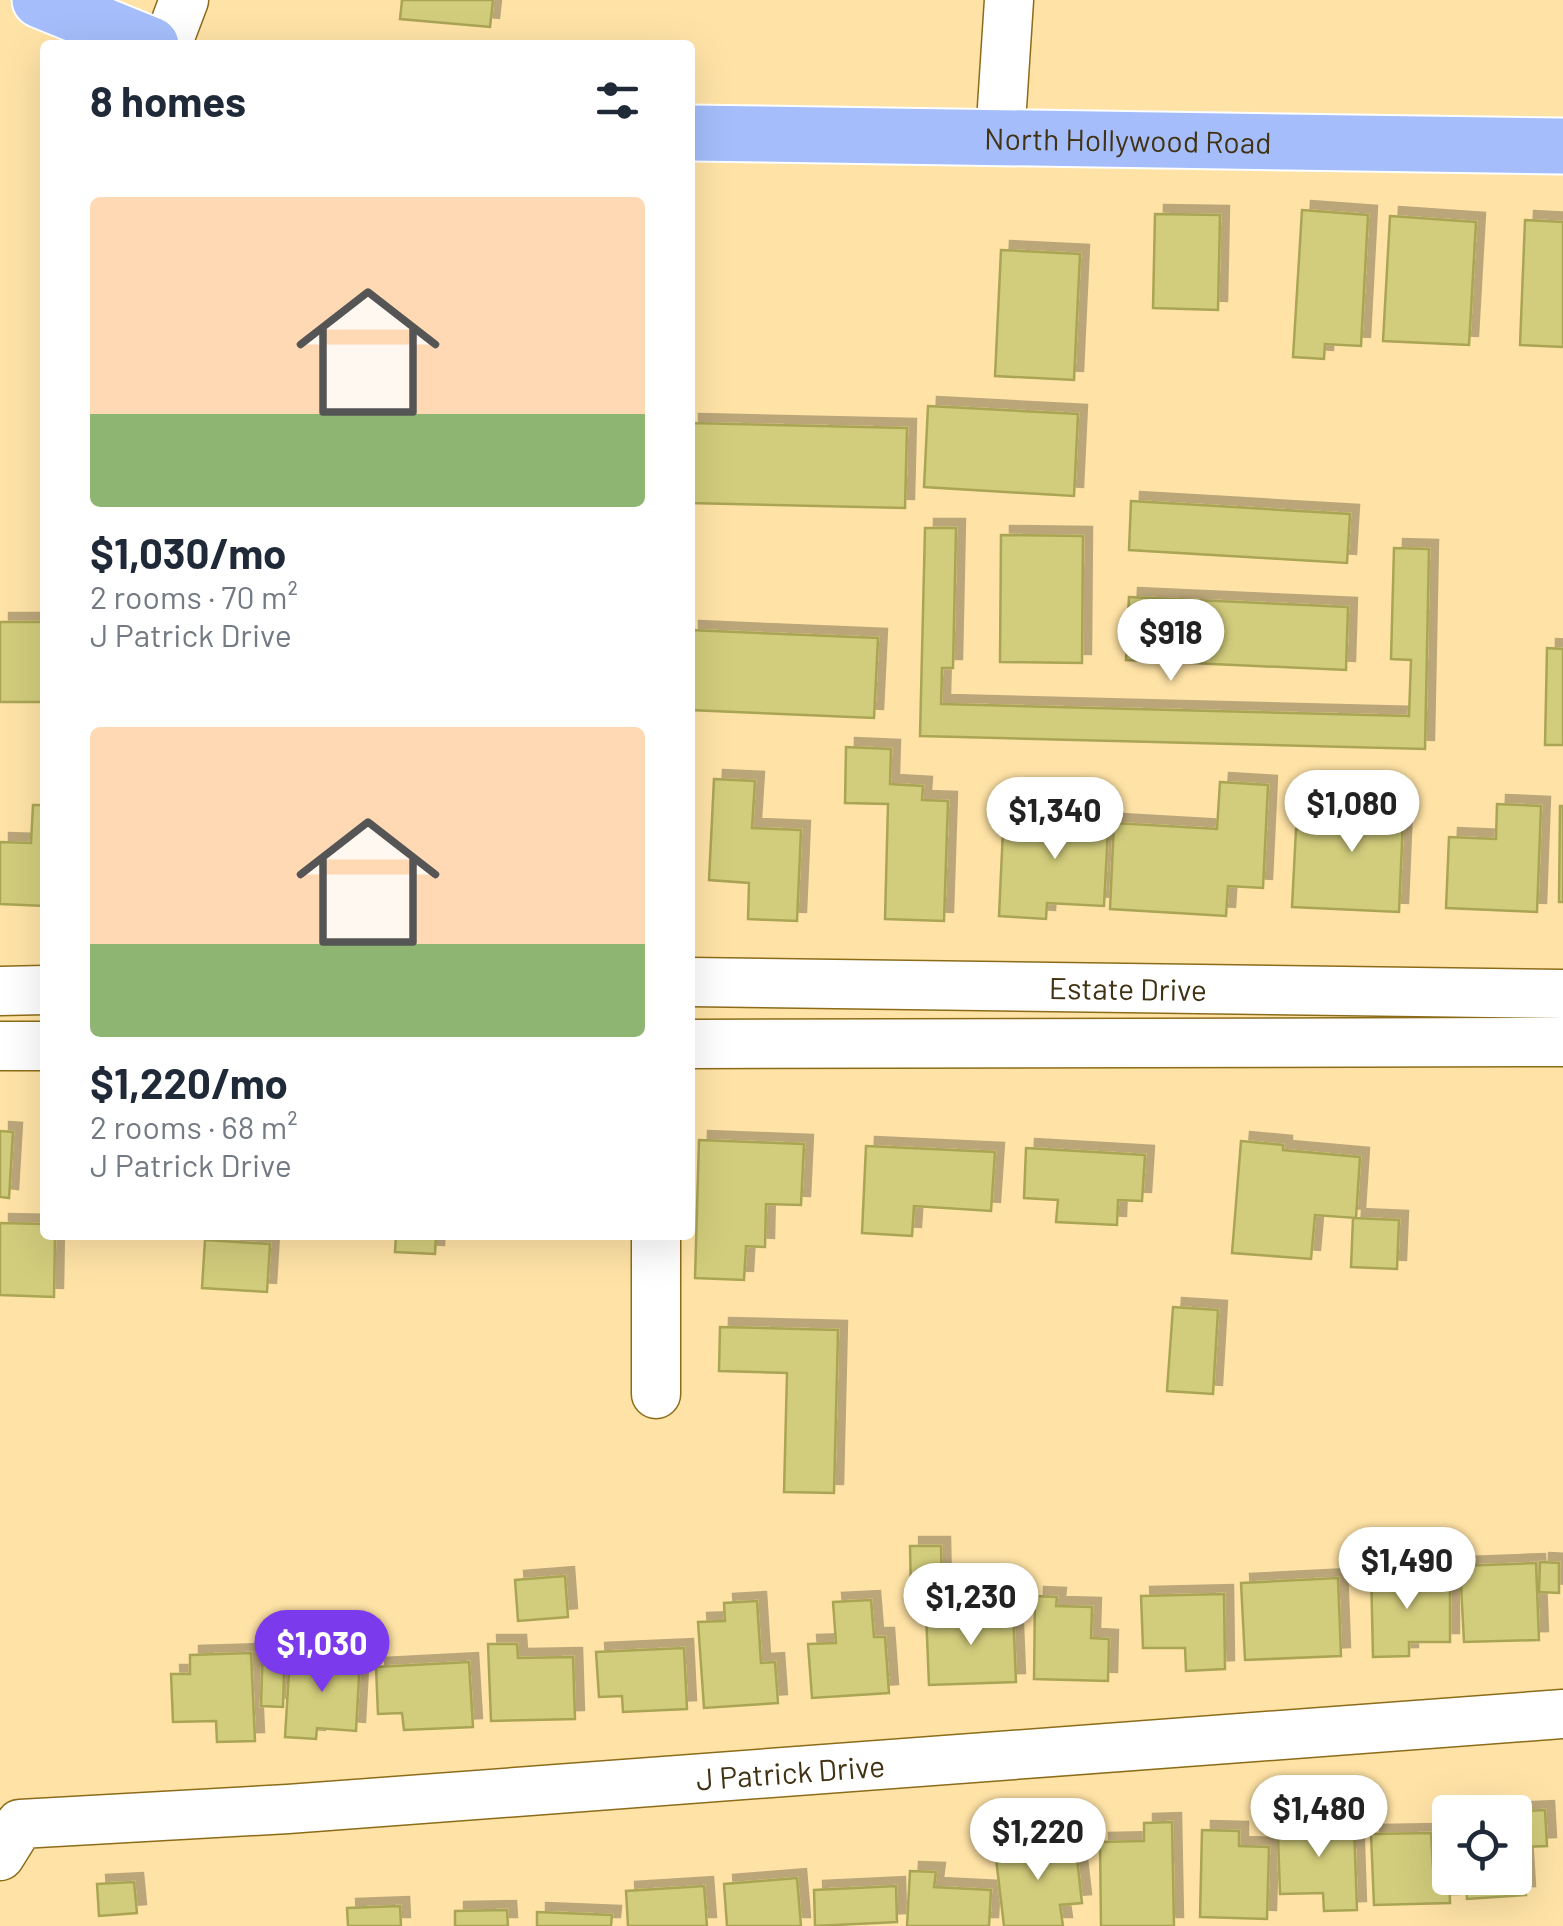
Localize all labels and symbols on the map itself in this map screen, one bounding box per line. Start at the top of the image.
street label: North Hollywood Road [984,119,1272,160]
pin: $918 [1112,599,1230,684]
pin: $1,080 [1271,770,1433,855]
pin: $1,340 [974,777,1136,862]
street label: Estate Drive [1049,969,1207,1007]
pin: $1,490 [1326,1527,1488,1612]
pin: $1,230 [890,1563,1052,1648]
pin: $1,030 [241,1610,403,1695]
street label: J Patrick Drive [695,1747,886,1797]
pin: $1,480 [1238,1775,1400,1860]
pin: $1,220 [957,1798,1119,1883]

